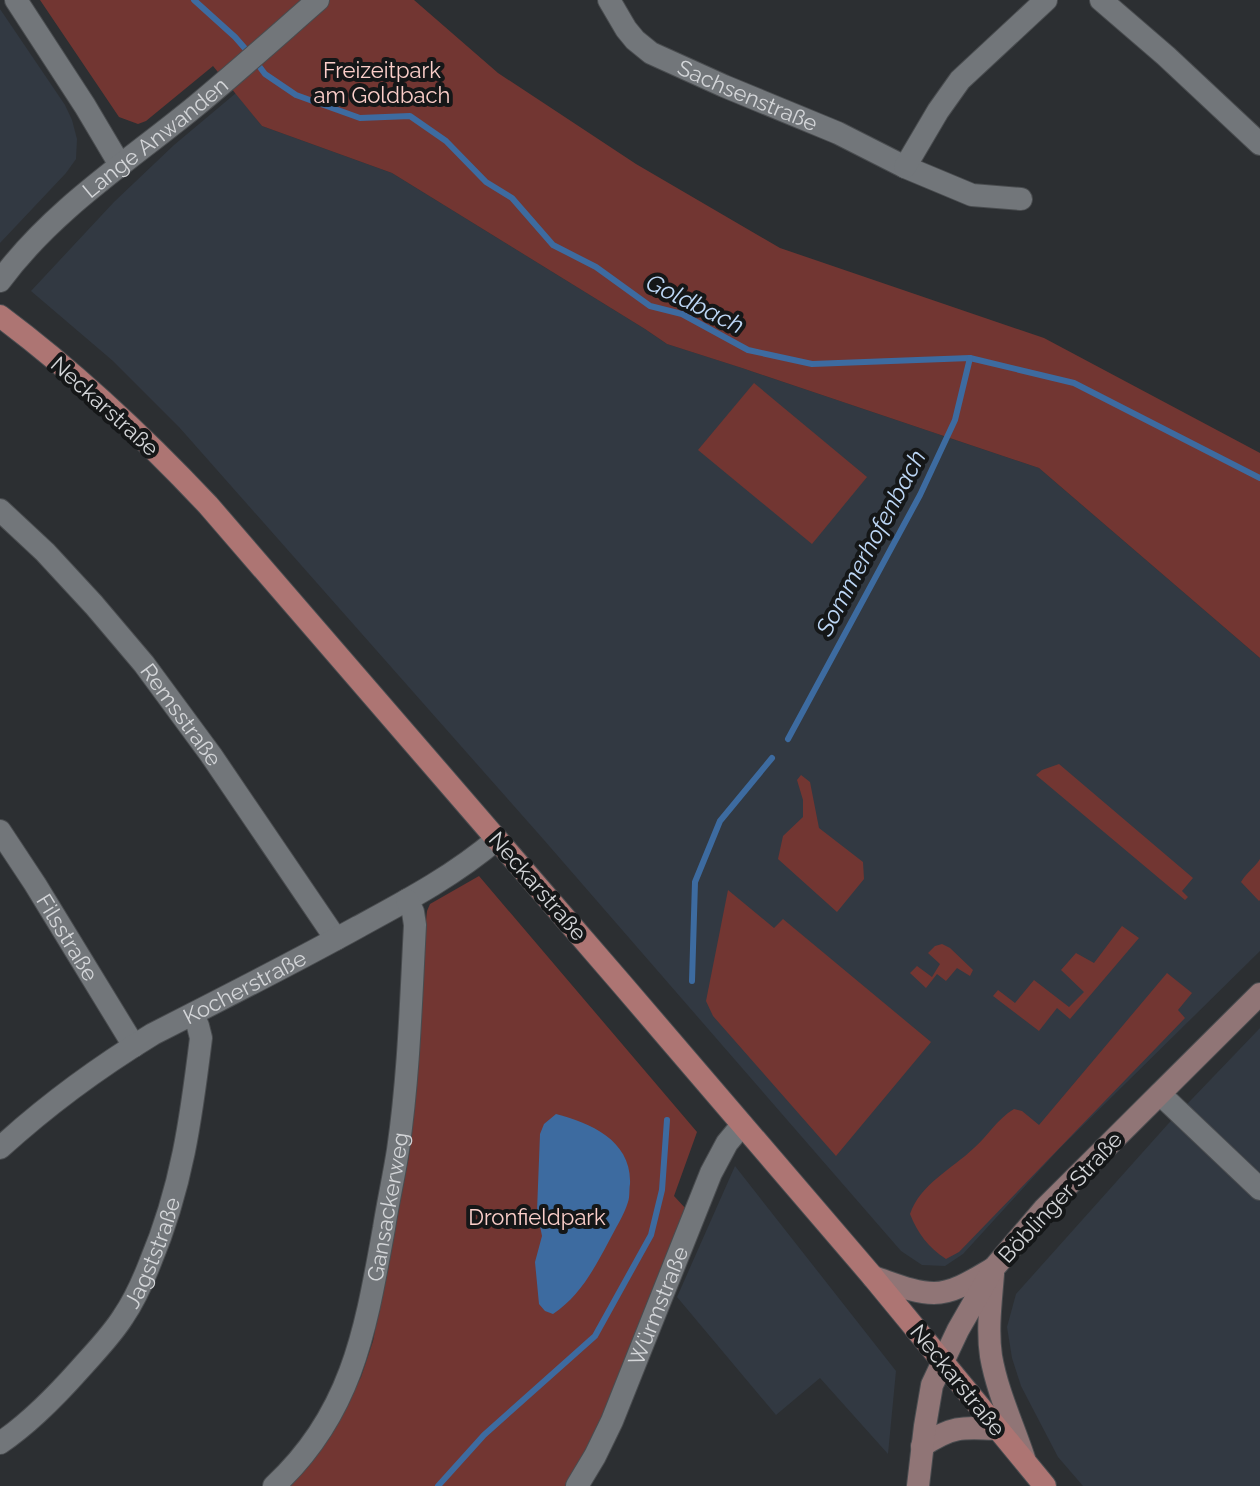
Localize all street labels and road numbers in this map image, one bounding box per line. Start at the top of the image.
street label: Sachsenstraße [674,54,822,136]
street label: Lange Anwanden [77,72,233,203]
street label: Neckarstraße [46,351,164,461]
street label: Remsstraße [135,658,228,771]
street label: Neckarstraße [484,826,592,946]
street label: Filsstraße [31,889,104,986]
street label: Kocherstraße [179,944,311,1030]
street label: Böblinger Straße [993,1126,1127,1268]
street label: Gansackerweg [361,1131,413,1284]
street label: Jagststraße [118,1194,185,1312]
street label: Würmstraße [623,1242,693,1369]
street label: Neckarstraße [905,1319,1011,1441]

